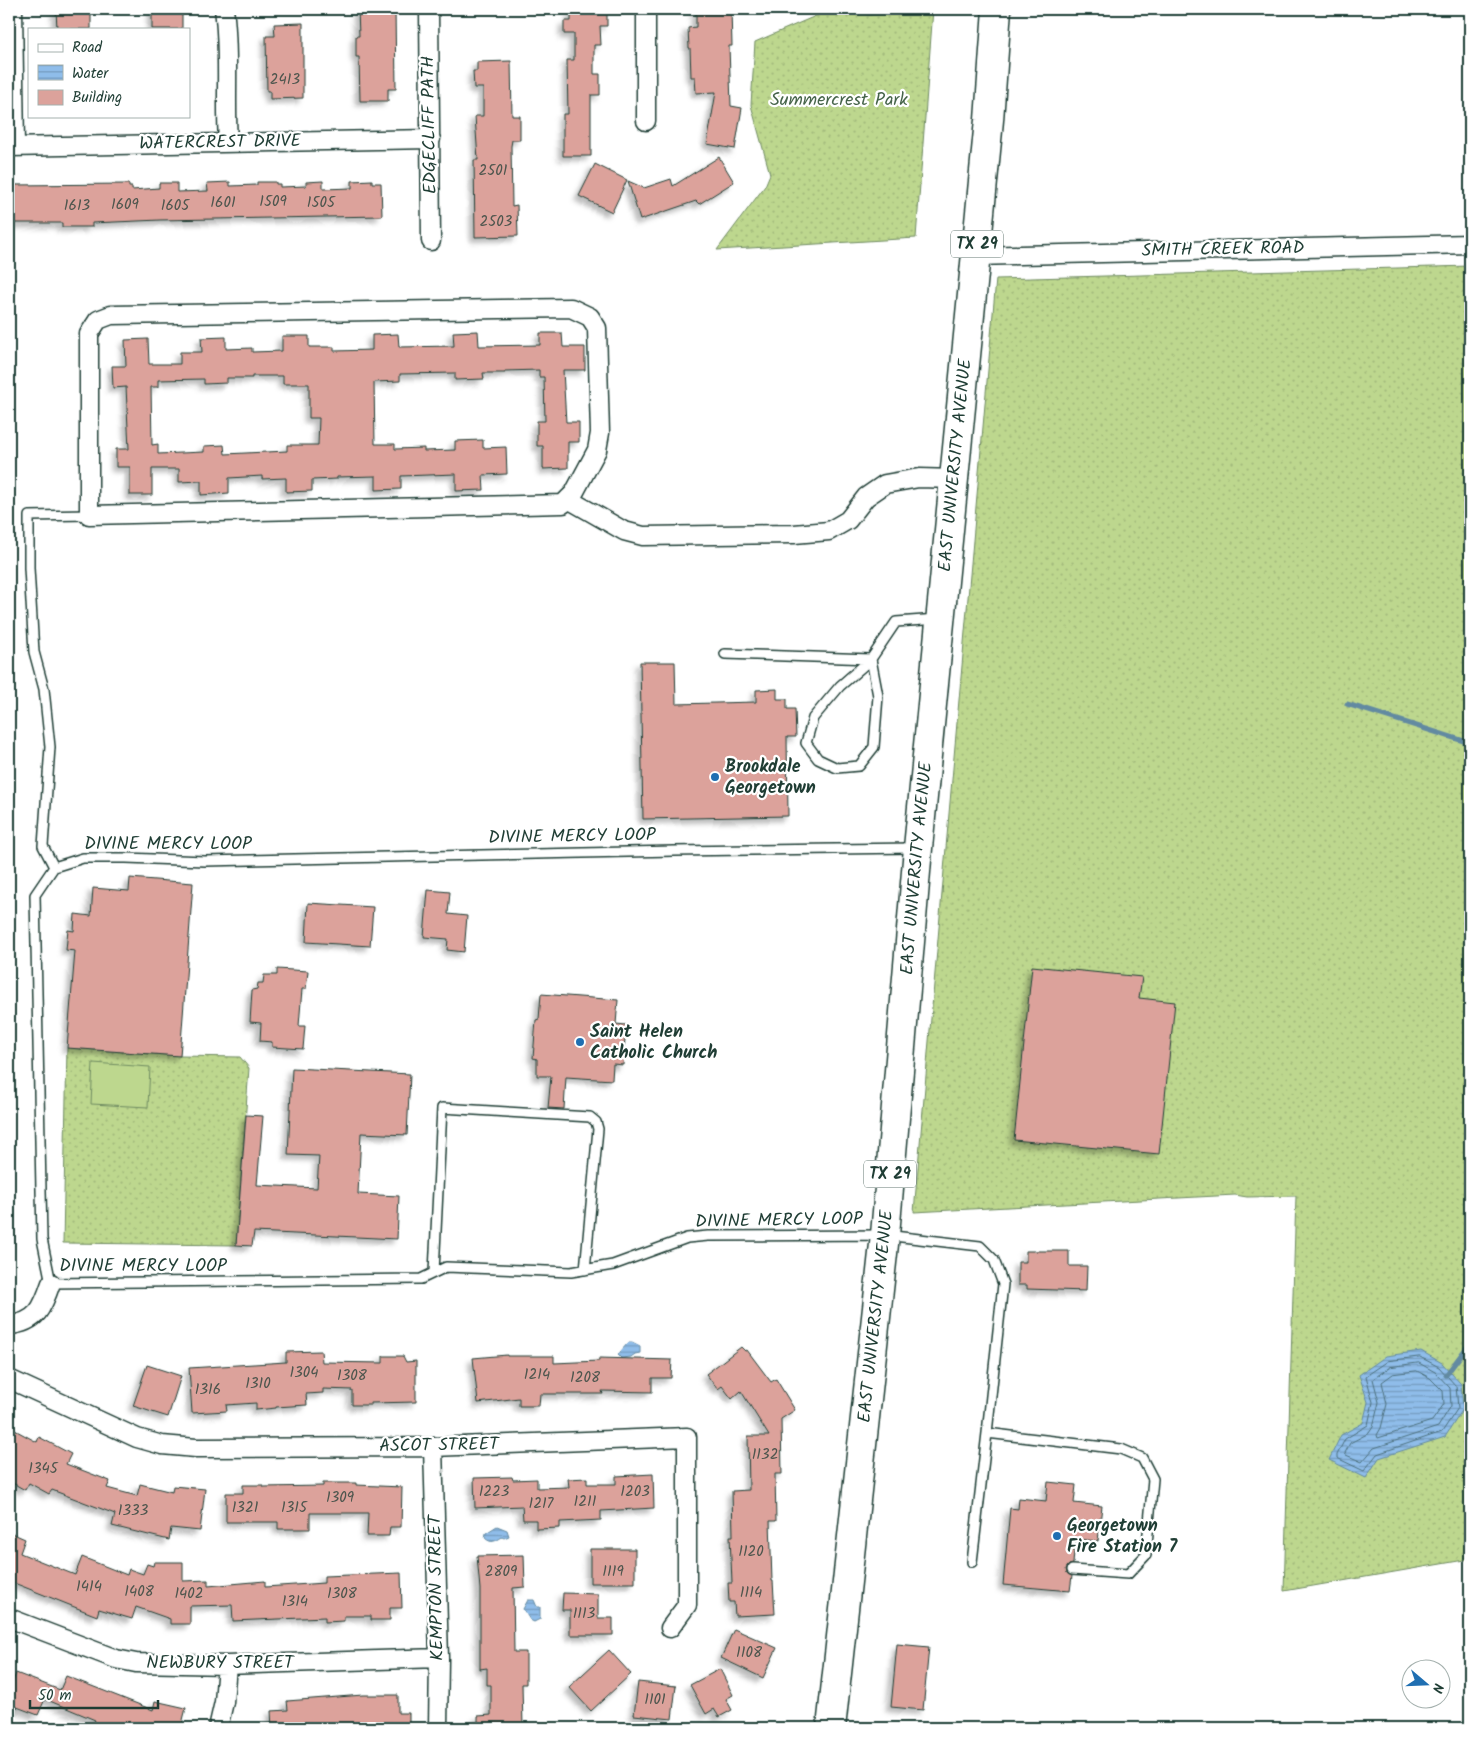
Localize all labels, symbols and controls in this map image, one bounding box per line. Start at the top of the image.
legend [28,28,190,118]
text: Road [72,36,103,60]
street label: EDGECLIFF PATH [414,56,446,194]
text: Water [72,62,109,86]
house number: 2413 [270,68,301,92]
text: Building [72,86,122,110]
park label: Summercrest Park [770,86,908,115]
street label: WATERCREST DRIVE [139,127,302,159]
house number: 2501 [479,159,508,183]
house number: 1509 [259,190,287,214]
house number: 1601 [210,191,236,215]
house number: 1505 [307,191,336,215]
house number: 1609 [111,193,140,217]
house number: 1613 [64,194,91,218]
house number: 1605 [161,194,190,218]
house number: 2503 [480,210,513,234]
road number: TX 29 [951,230,1003,258]
street label: SMITH CREEK ROAD [1141,234,1305,266]
street label: EAST UNIVERSITY AVENUE [931,357,980,573]
place label: Brookdale Georgetown [725,753,816,803]
street label: EAST UNIVERSITY AVENUE [893,760,941,976]
marker: Brookdale Georgetown [709,771,721,783]
street label: DIVINE MERCY LOOP [488,821,657,853]
street label: DIVINE MERCY LOOP [84,830,253,859]
place label: Saint Helen Catholic Church [590,1018,717,1068]
marker: Saint Helen Catholic Church [574,1036,586,1048]
road number: TX 29 [864,1160,916,1188]
street label: DIVINE MERCY LOOP [695,1205,864,1237]
street label: EAST UNIVERSITY AVENUE [850,1208,902,1424]
street label: DIVINE MERCY LOOP [59,1252,228,1281]
house number: 1304 [289,1361,319,1385]
house number: 1214 [524,1363,550,1387]
house number: 1308 [337,1364,368,1388]
house number: 1208 [570,1366,601,1390]
house number: 1310 [245,1372,271,1396]
house number: 1316 [195,1378,221,1402]
street label: ASCOT STREET [379,1430,500,1462]
house number: 1132 [752,1443,778,1467]
house number: 1345 [28,1457,59,1481]
house number: 1223 [479,1480,510,1504]
house number: 1203 [620,1480,650,1504]
house number: 1309 [326,1486,355,1510]
house number: 1211 [574,1490,597,1514]
house number: 1217 [528,1492,555,1516]
house number: 1321 [232,1496,259,1520]
house number: 1315 [281,1496,308,1520]
house number: 1333 [118,1499,149,1523]
place label: Georgetown Fire Station 7 [1067,1512,1178,1562]
street label: KEMPTON STREET [421,1514,453,1661]
marker: Georgetown Fire Station 7 [1051,1530,1063,1542]
house number: 1120 [738,1540,764,1564]
house number: 2809 [485,1560,518,1584]
house number: 1119 [602,1560,624,1584]
house number: 1414 [76,1575,102,1599]
house number: 1408 [124,1580,155,1604]
house number: 1114 [740,1581,762,1605]
house number: 1402 [174,1582,204,1606]
house number: 1308 [327,1582,358,1606]
house number: 1314 [282,1590,308,1614]
house number: 1113 [573,1602,596,1626]
house number: 1108 [736,1641,763,1665]
street label: NEWBURY STREET [146,1649,295,1678]
north arrow [1402,1660,1452,1710]
scale bar [30,1677,158,1709]
text: N [1425,1680,1449,1696]
text: 50 m [38,1684,72,1708]
house number: 1101 [644,1688,666,1712]

